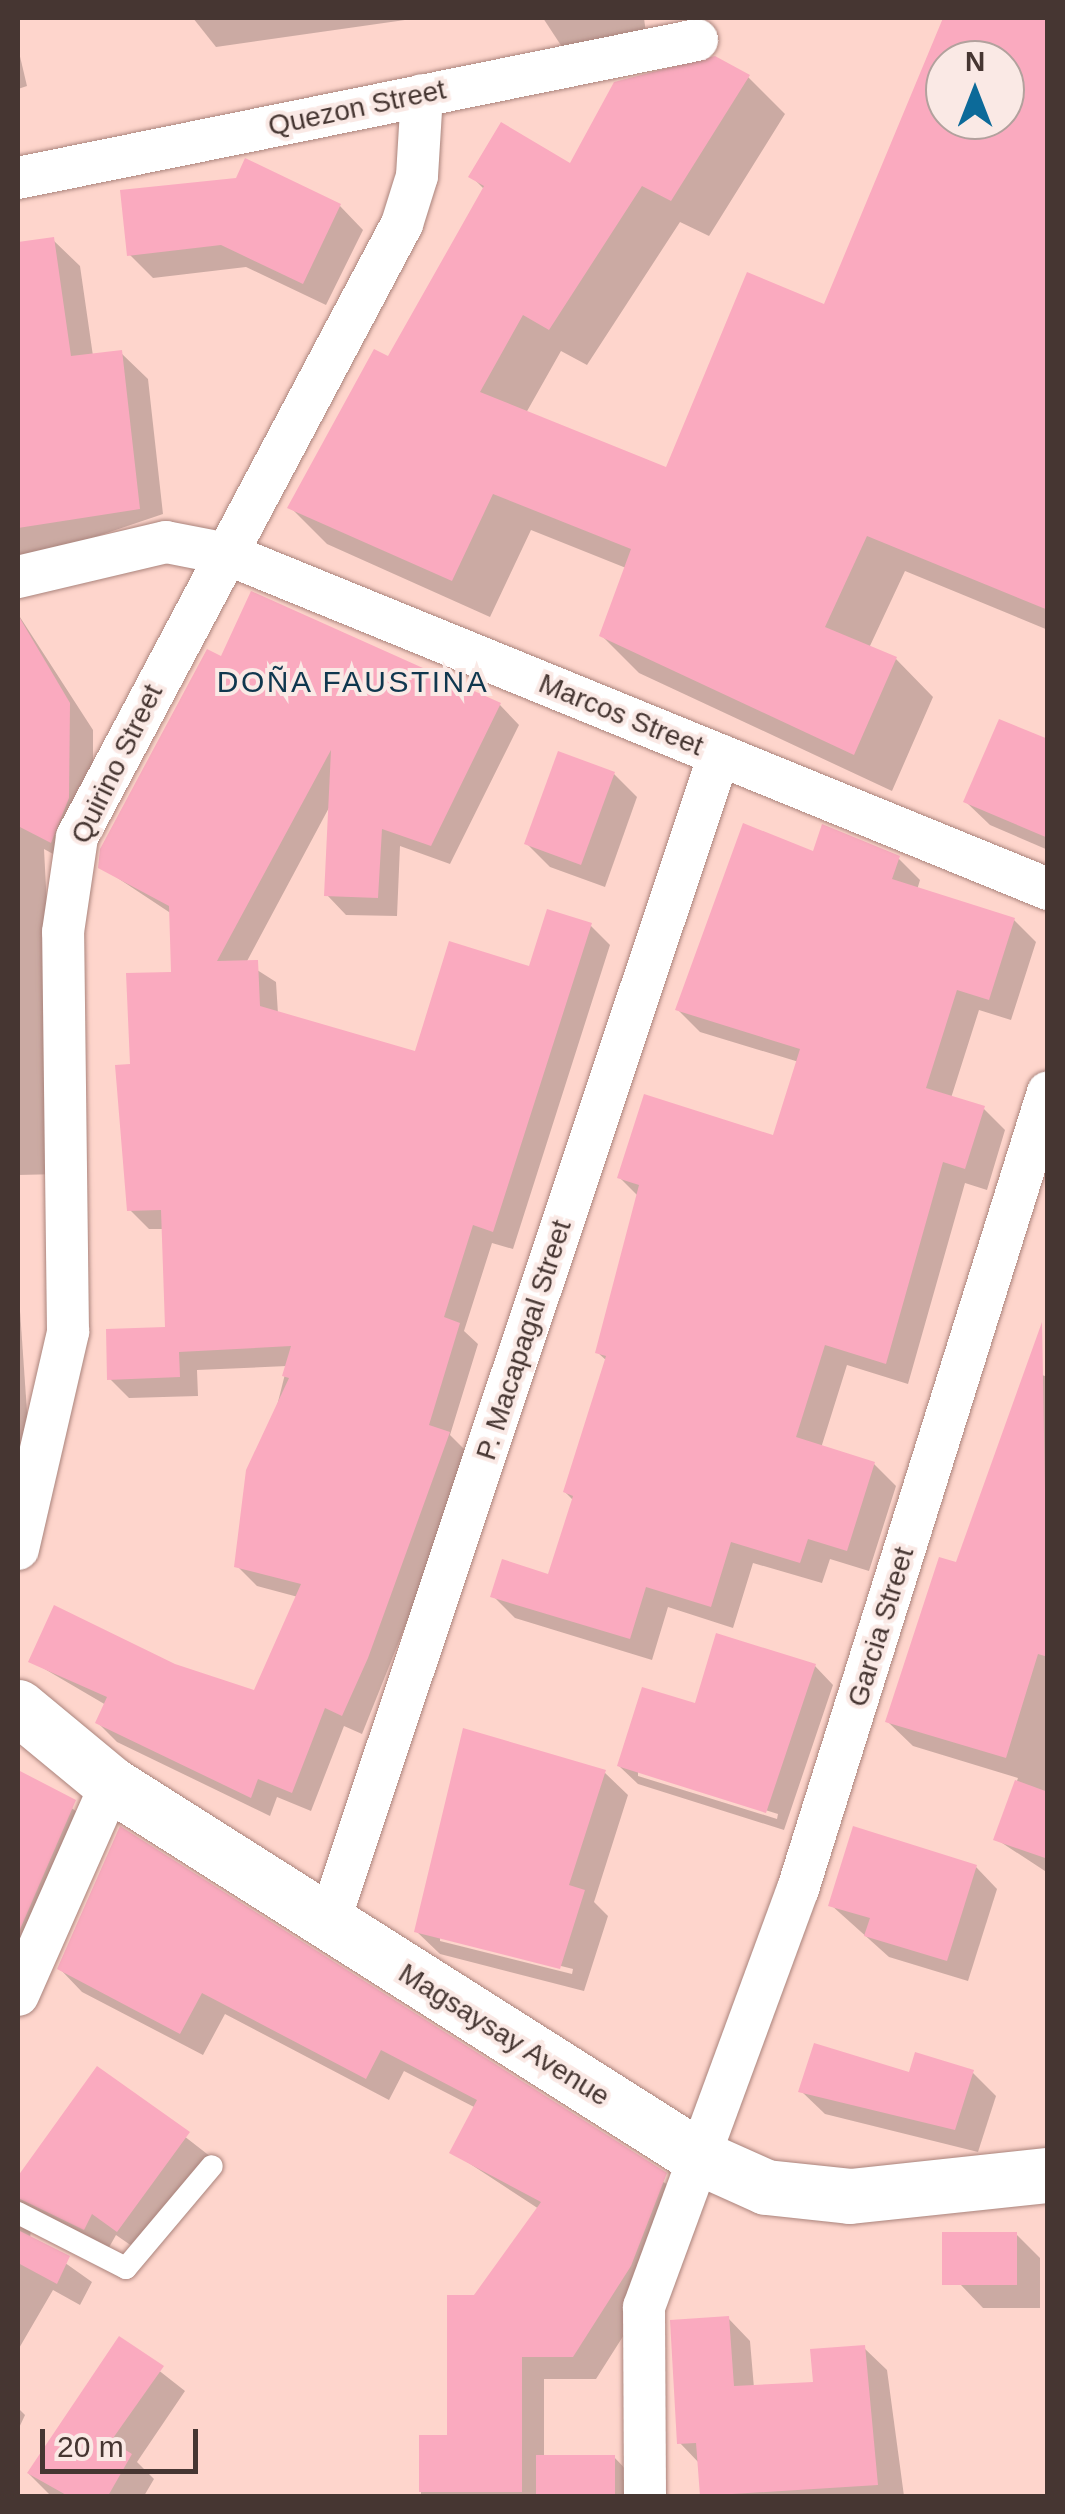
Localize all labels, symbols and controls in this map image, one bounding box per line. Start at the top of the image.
north arrow [925,40,1025,140]
text: N [965,46,985,77]
street label: Quezon Street [265,73,449,143]
district label: DOÑA FAUSTINA [216,664,490,700]
street label: Marcos Street [534,667,708,763]
street label: Quirino Street [64,679,170,849]
street label: P. Macapagal Street [469,1216,579,1464]
street label: Garcia Street [841,1543,921,1711]
street label: Magsaysay Avenue [392,1956,616,2114]
scale bar [45,2409,202,2471]
text: 20 m [57,2430,124,2463]

